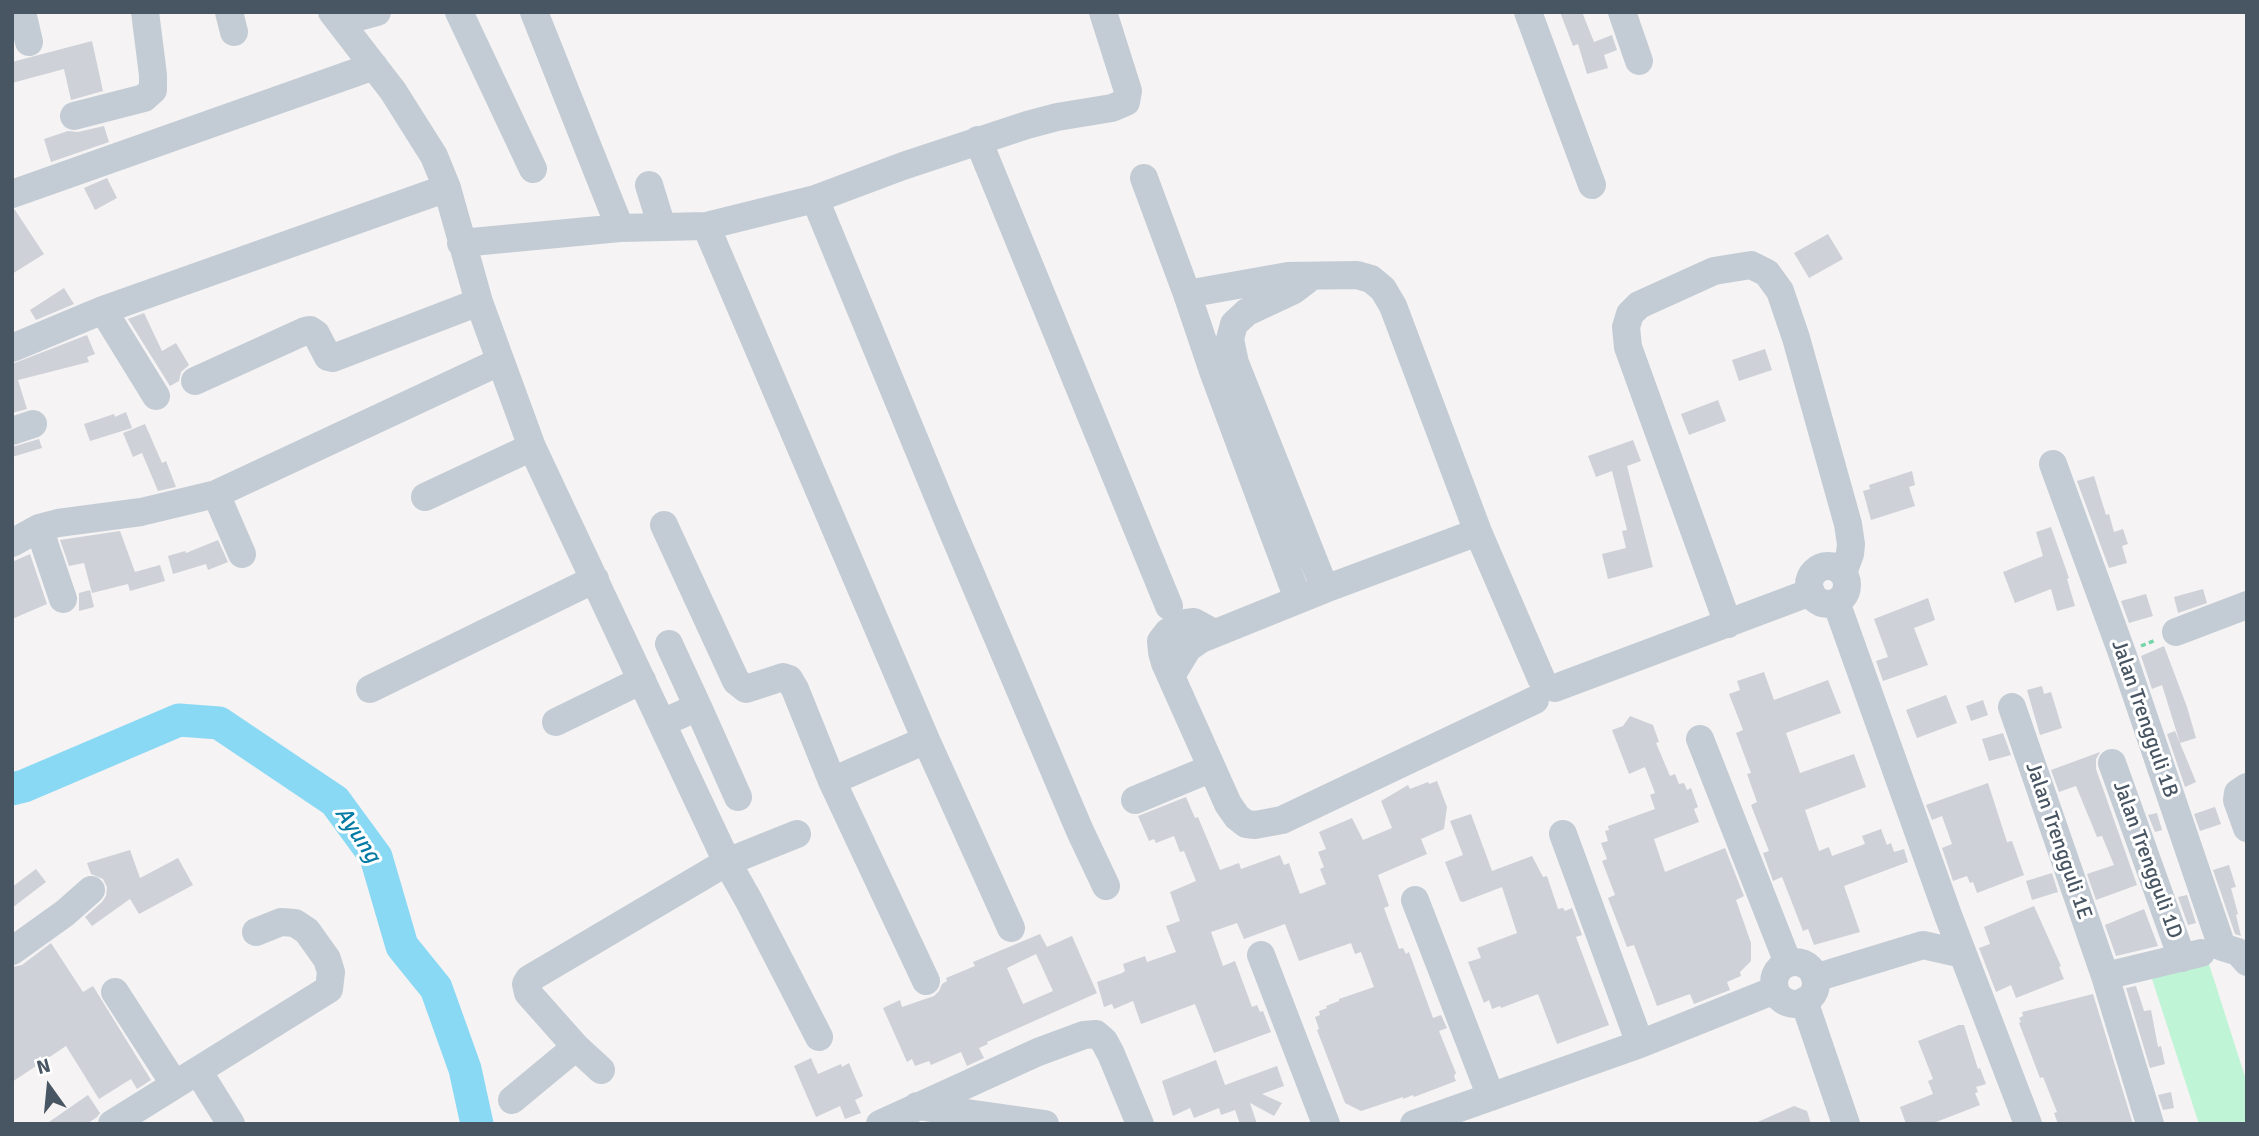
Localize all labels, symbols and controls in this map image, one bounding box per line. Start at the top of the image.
street label: Jalan Trengguli 1B [2105,637,2183,801]
street label: Jalan Trengguli 1E [2019,759,2097,923]
street label: Jalan Trengguli 1D [2107,778,2187,942]
water label: Ayung [328,802,386,868]
north arrow [14,1052,84,1122]
text: N [34,1053,53,1080]

